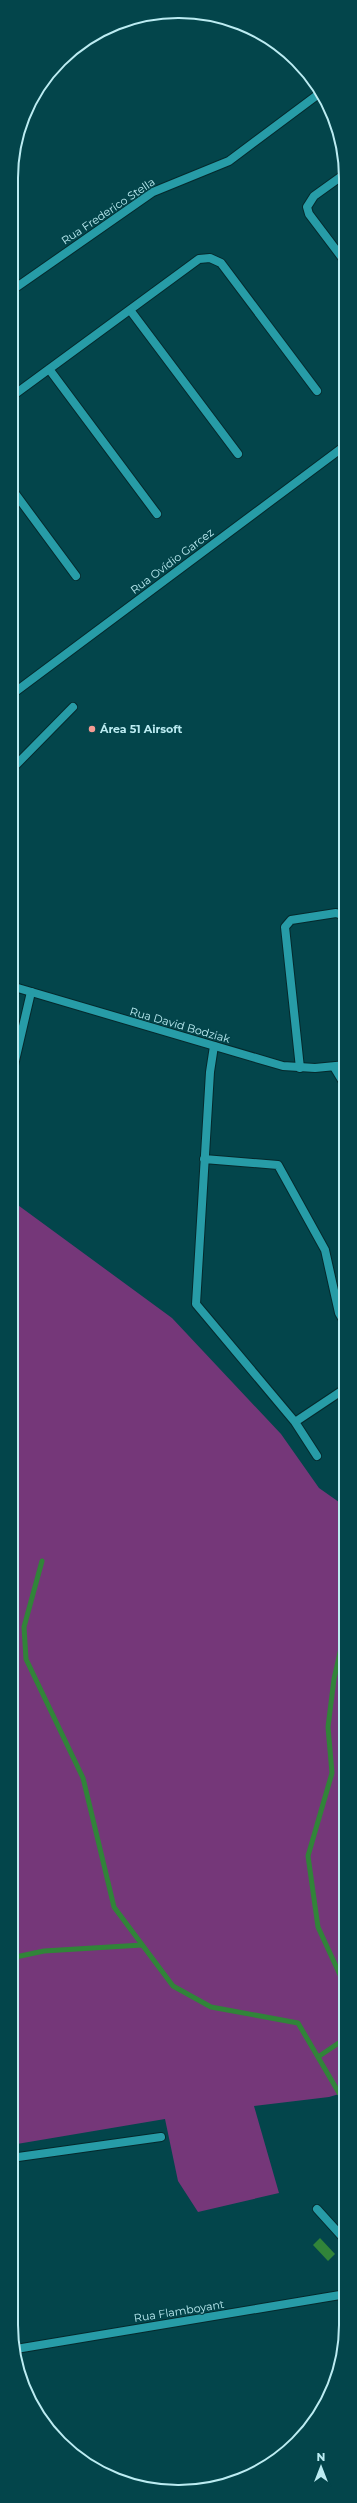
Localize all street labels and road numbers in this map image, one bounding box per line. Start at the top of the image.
street label: Rua Frederico Stella [59,174,157,248]
street label: Rua Ovídio Garcez [128,525,217,597]
street label: Rua David Bodziak [128,1004,232,1046]
street label: Rua Flamboyant [133,2297,226,2325]

